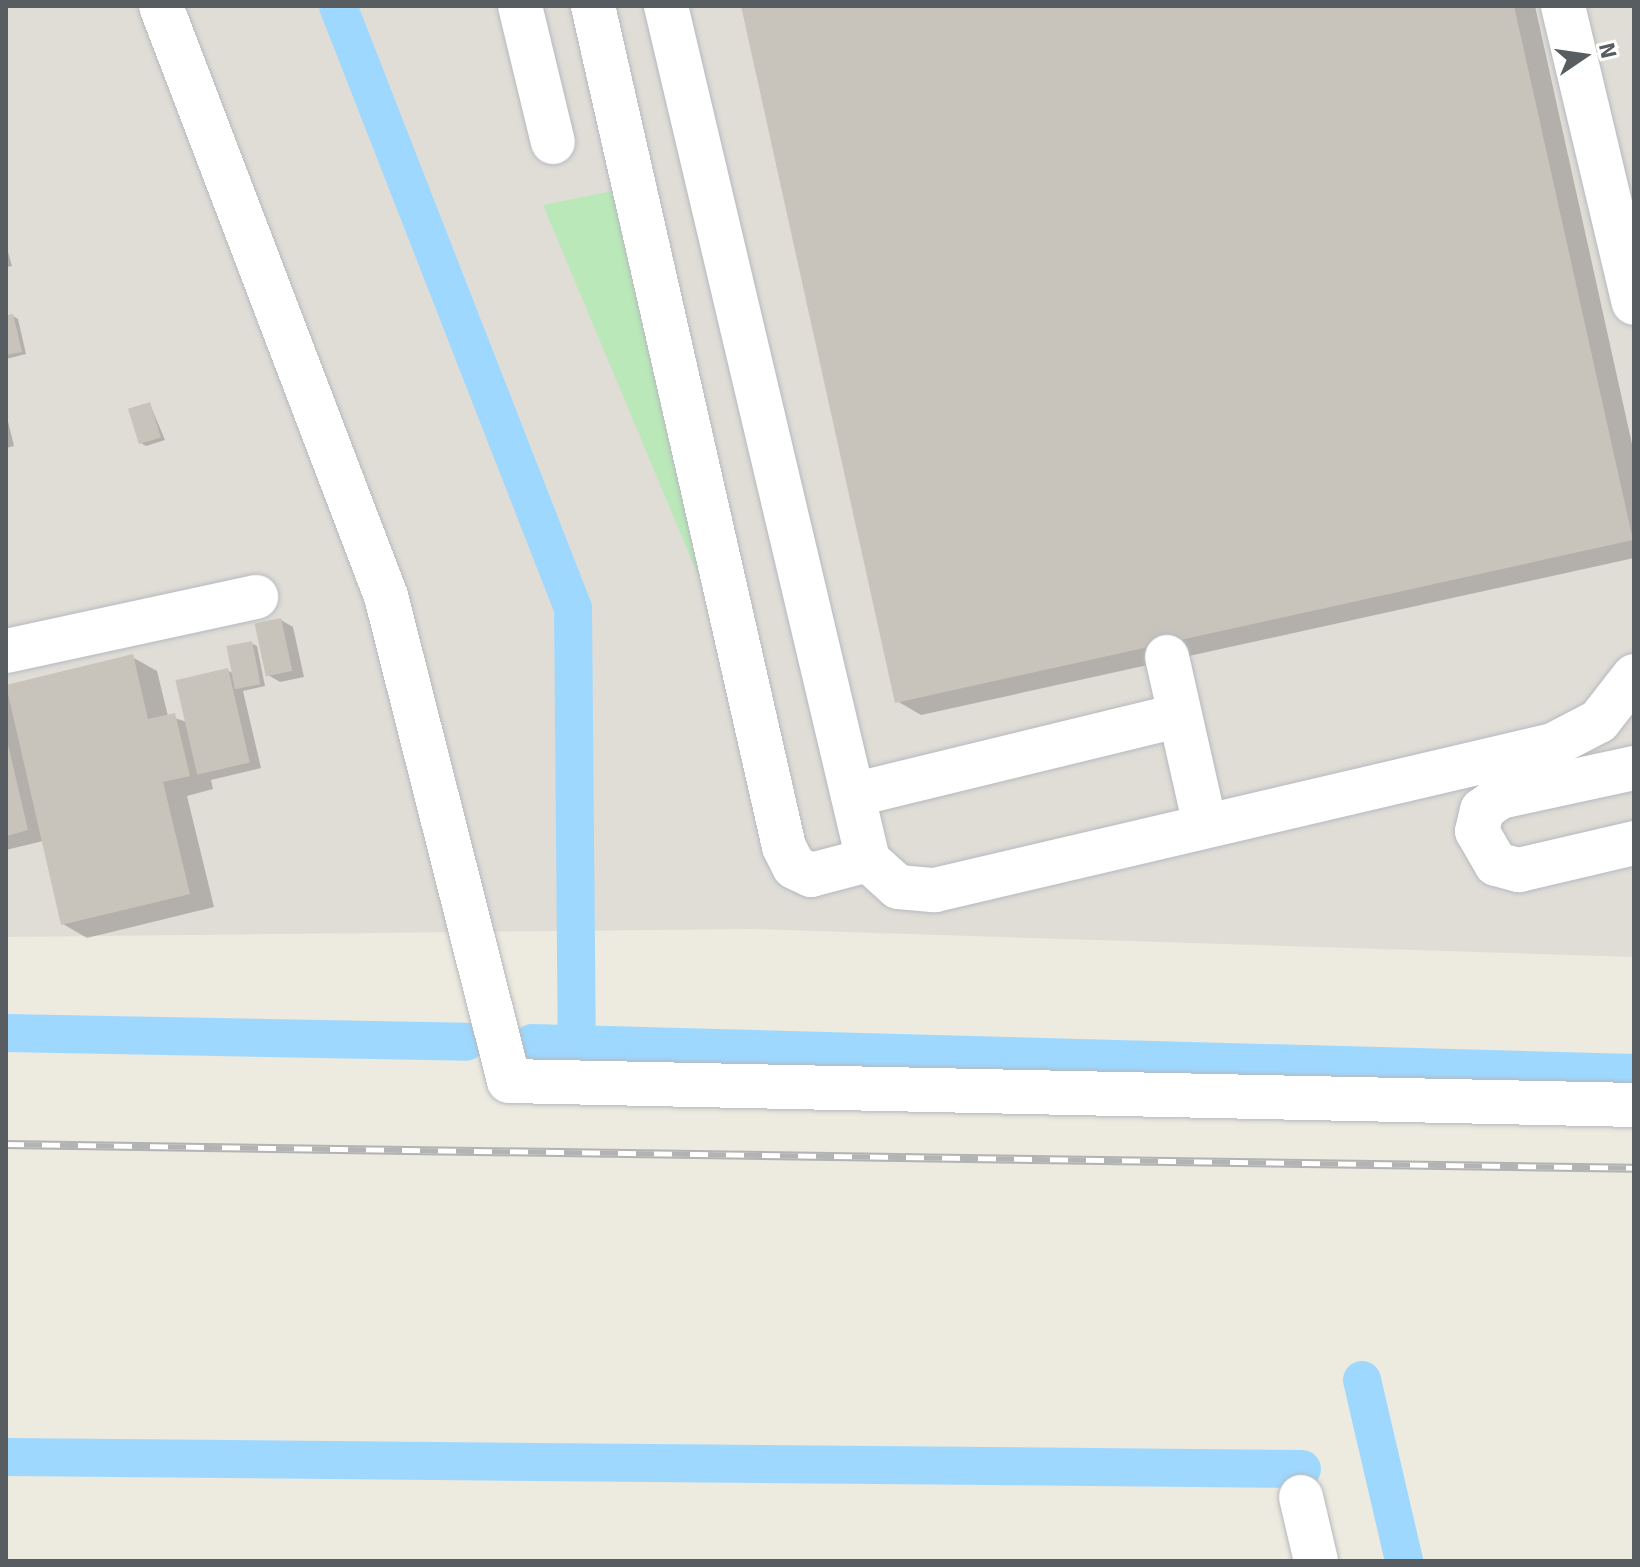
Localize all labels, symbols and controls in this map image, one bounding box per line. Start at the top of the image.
north arrow [1544,16,1624,96]
text: N [1593,40,1623,61]

